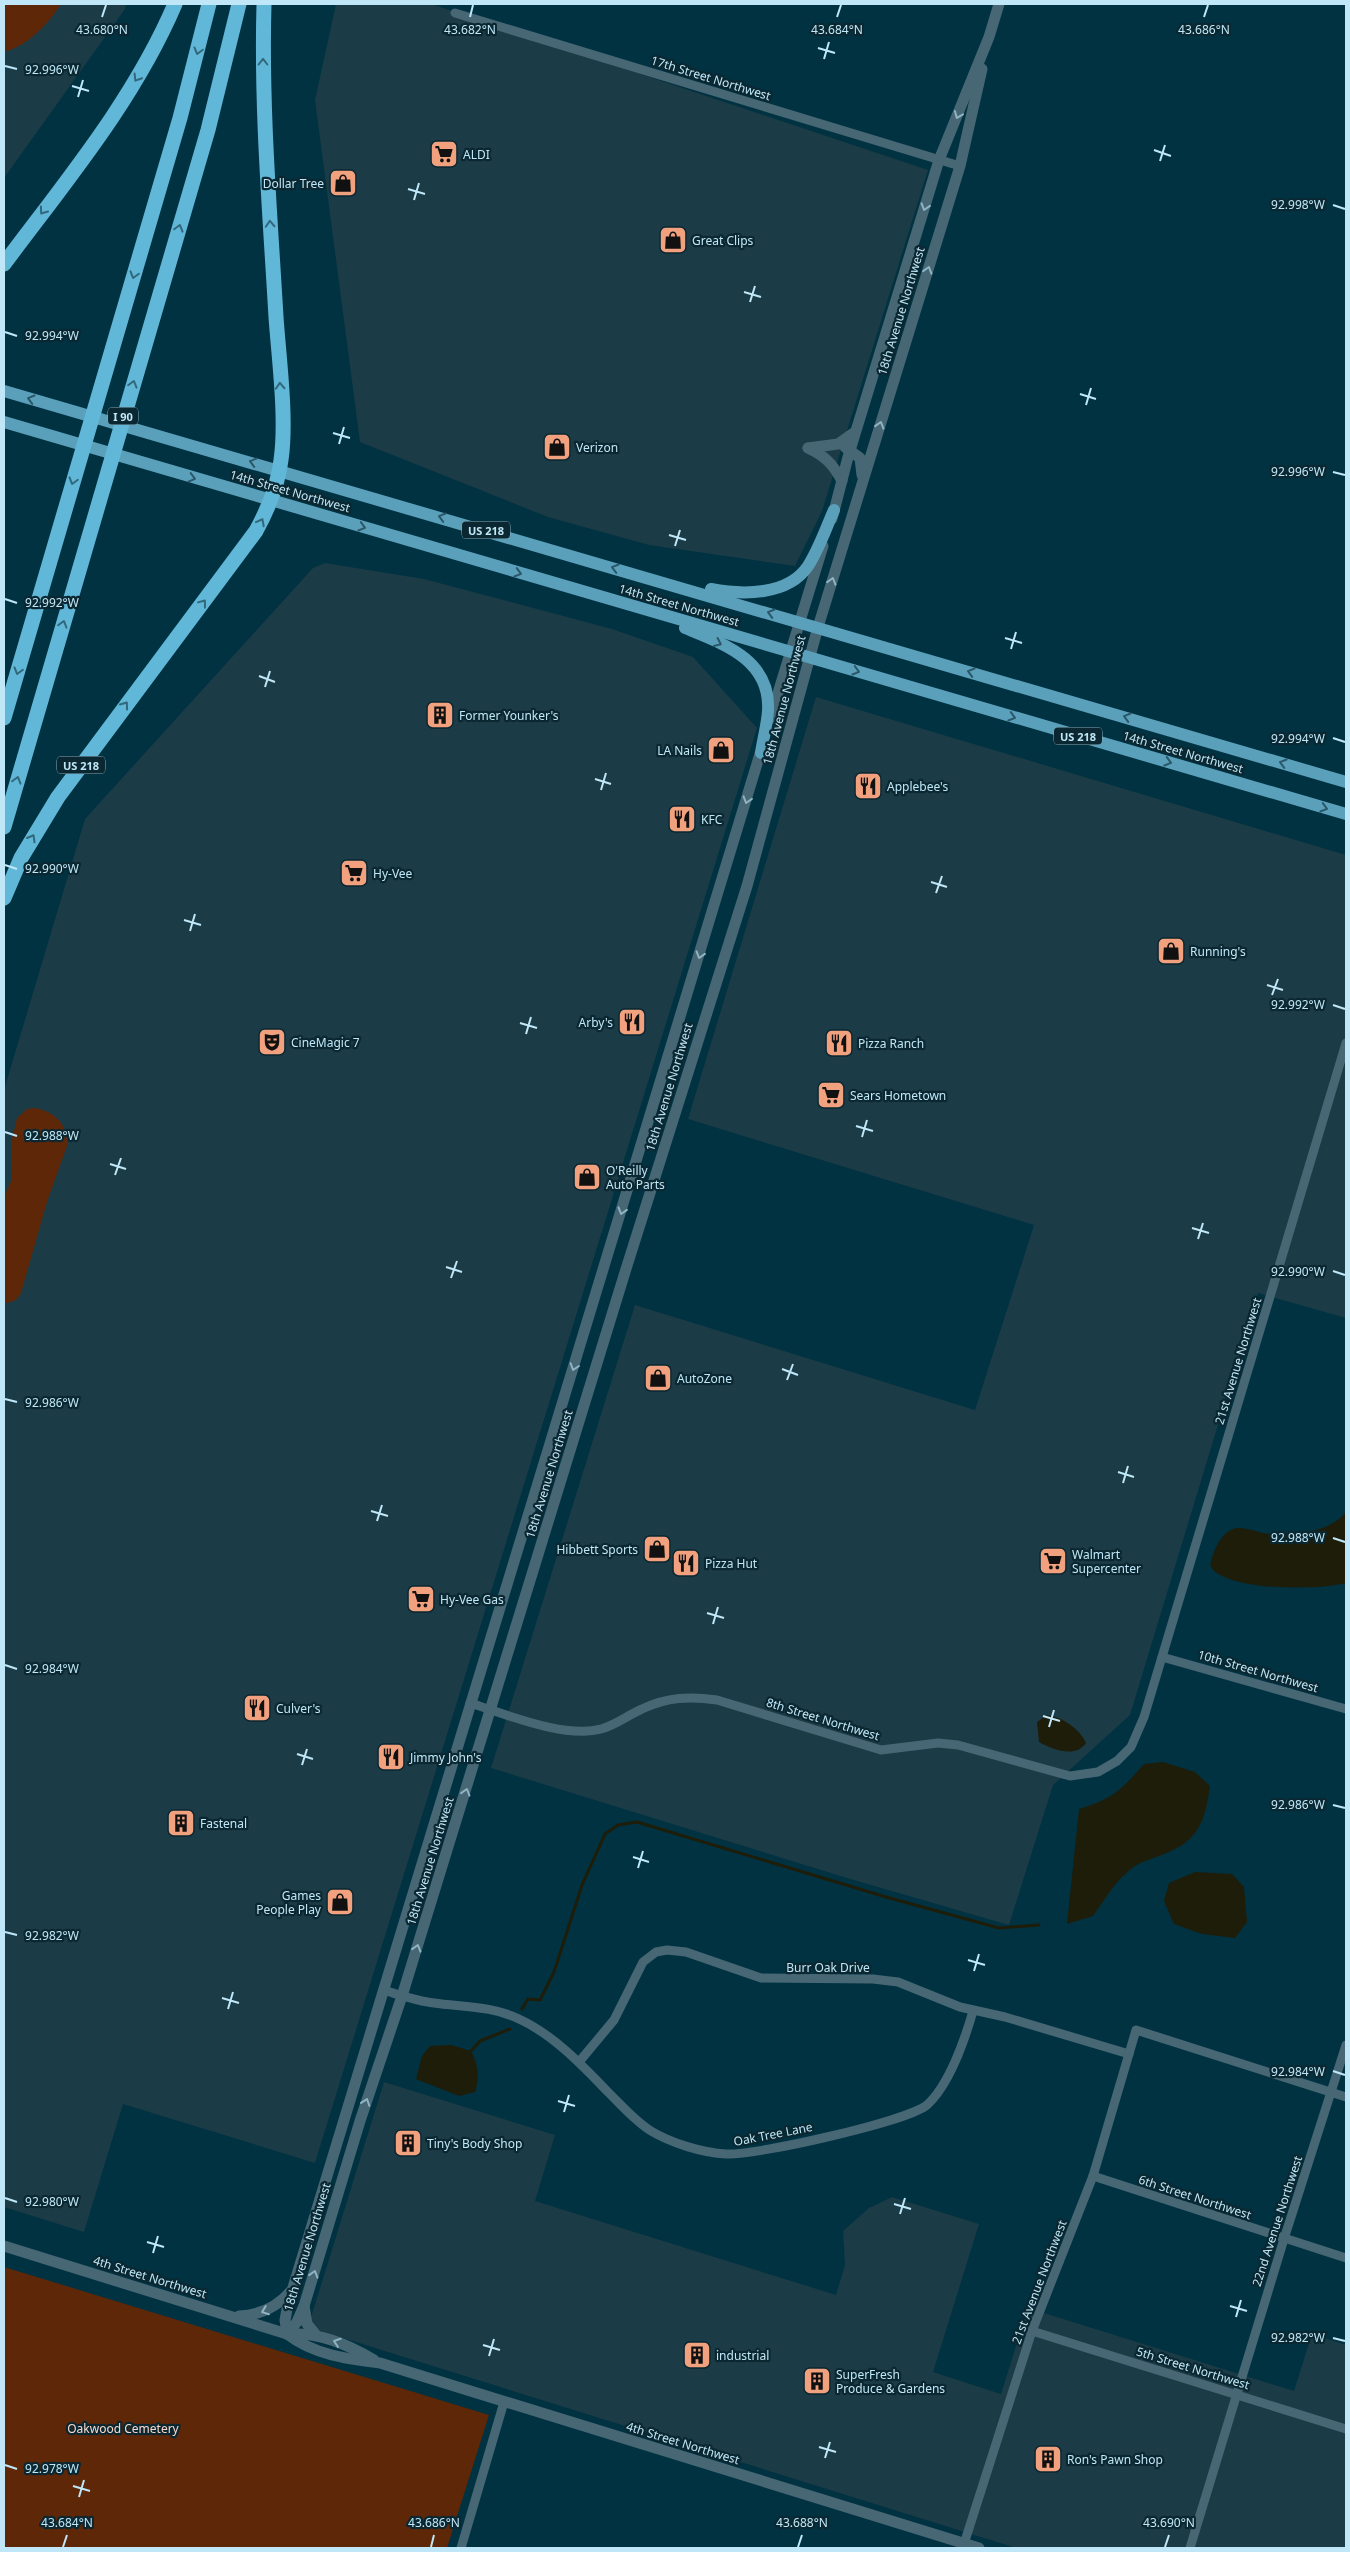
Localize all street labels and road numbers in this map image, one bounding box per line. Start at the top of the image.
street label: 17th Street Northwest [649,52,774,105]
street label: 18th Avenue Northwest [873,244,929,377]
road number: I 90 [108,408,138,424]
street label: 14th Street Northwest [228,466,353,517]
road number: US 218 [462,522,510,538]
street label: 14th Street Northwest [617,580,742,631]
street label: 18th Avenue Northwest [759,633,810,767]
street label: 14th Street Northwest [1121,727,1246,778]
road number: US 218 [1054,728,1102,744]
road number: US 218 [57,756,105,774]
street label: 18th Avenue Northwest [641,1020,697,1153]
street label: 21st Avenue Northwest [1211,1295,1266,1426]
street label: 18th Avenue Northwest [521,1407,577,1540]
street label: 10th Street Northwest [1196,1646,1321,1697]
street label: 8th Street Northwest [764,1694,882,1745]
street label: 18th Avenue Northwest [402,1794,458,1927]
street label: Burr Oak Drive [786,1959,870,1976]
street label: Oak Tree Lane [732,2118,814,2150]
street label: 22nd Avenue Northwest [1248,2153,1306,2288]
street label: 6th Street Northwest [1136,2171,1254,2223]
street label: 18th Avenue Northwest [279,2180,335,2313]
street label: 21st Avenue Northwest [1007,2217,1071,2346]
street label: 4th Street Northwest [91,2252,209,2303]
street label: 5th Street Northwest [1134,2343,1252,2394]
street label: 4th Street Northwest [624,2418,742,2469]

